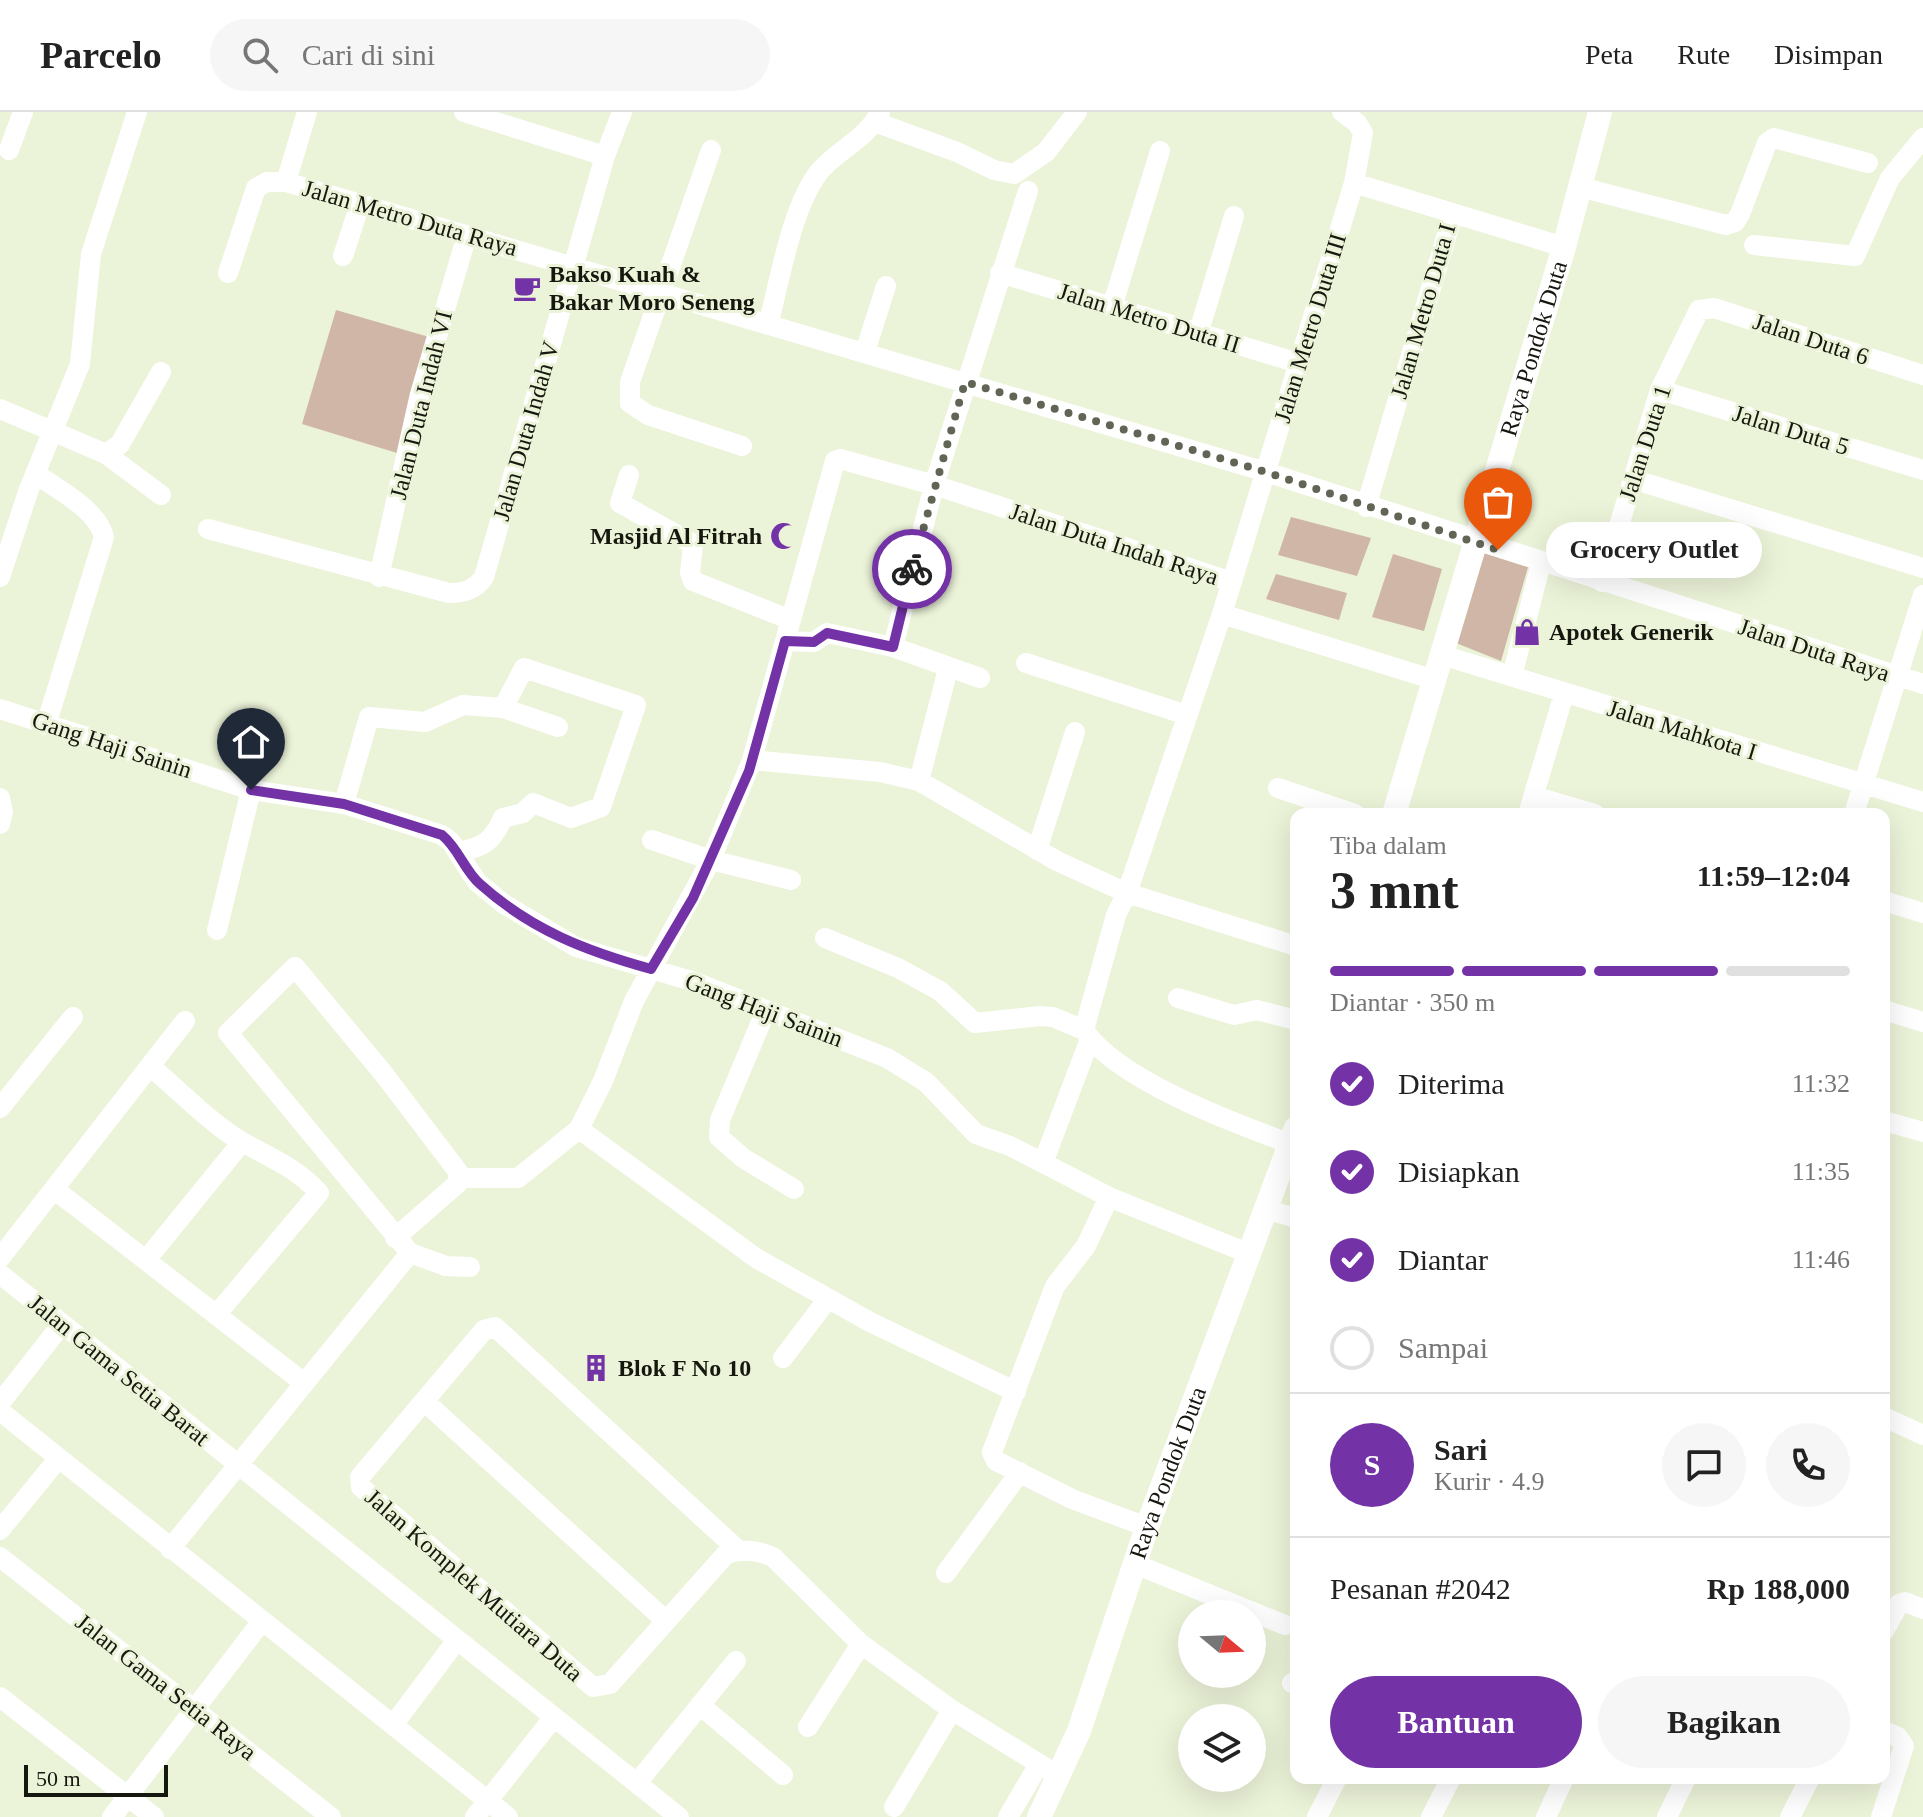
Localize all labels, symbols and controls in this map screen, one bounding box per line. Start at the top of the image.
search box [210,19,770,91]
icon: search [238,33,282,77]
text: Parcelo [40,34,162,76]
text: Cari di sini [302,38,435,71]
text: Peta [1585,39,1633,70]
text: Rute [1677,39,1730,70]
text: Disimpan [1774,39,1883,70]
street label: Jalan Metro Duta Raya [300,175,521,261]
street label: Jalan Metro Duta I [1386,221,1460,401]
street label: Jalan Metro Duta III [1269,230,1351,426]
street label: Raya Pondok Duta [1495,258,1572,439]
place label: Bakso Kuah & Bakar Moro Seneng [549,261,755,315]
cafe icon: Bakso Kuah & Bakar Moro Seneng [512,273,542,303]
street label: Jalan Metro Duta II [1055,278,1243,358]
street label: Jalan Duta Indah VI [385,308,457,502]
street label: Jalan Duta 6 [1750,308,1872,370]
street label: Jalan Duta Indah V [488,338,564,524]
street label: Jalan Duta 1 [1614,382,1676,504]
street label: Jalan Duta 5 [1730,400,1852,460]
pin [1464,468,1532,550]
icon: bag [1476,480,1520,524]
street label: Jalan Duta Indah Raya [1006,498,1222,590]
mosque icon: Masjid Al Fitrah [769,521,799,551]
callout: Grocery Outlet [1546,522,1762,578]
place label: Masjid Al Fitrah [590,523,762,549]
courier [872,529,952,609]
text: Grocery Outlet [1569,535,1739,564]
icon: bike [890,547,934,591]
street label: Jalan Duta Raya [1735,613,1893,687]
shop icon: Apotek Generik [1512,617,1542,647]
place label: Apotek Generik [1549,619,1714,645]
street label: Jalan Mahkota I [1604,695,1760,765]
street label: Gang Haji Sainin [29,707,195,783]
pin [217,708,285,790]
icon: home [229,720,273,764]
text: Tiba dalam [1330,831,1447,860]
text: 11:59–12:04 [1697,859,1850,892]
text: 3 mnt [1330,862,1459,919]
street label: Gang Haji Sainin [682,968,846,1052]
text: Diantar · 350 m [1330,988,1495,1017]
icon: check [1330,1062,1374,1106]
text: Diterima [1398,1067,1505,1100]
text: 11:32 [1792,1069,1850,1098]
icon: check [1330,1150,1374,1194]
text: Disiapkan [1398,1155,1520,1188]
text: 11:35 [1792,1157,1850,1186]
icon: check [1330,1238,1374,1282]
text: Diantar [1398,1243,1488,1276]
text: 11:46 [1792,1245,1850,1274]
street label: Jalan Gama Setia Barat [24,1289,215,1451]
text: Sampai [1398,1331,1488,1364]
building icon: Blok F No 10 [581,1353,611,1383]
place label: Blok F No 10 [618,1355,751,1381]
street label: Raya Pondok Duta [1124,1383,1211,1562]
button: chat [1662,1423,1746,1507]
button: phone [1766,1423,1850,1507]
text: Sari [1434,1433,1487,1466]
text: S [1364,1448,1380,1481]
text: Kurir · 4.9 [1434,1467,1544,1496]
street label: Jalan Komplek Mutiara Duta [360,1484,588,1687]
text: Pesanan #2042 [1330,1572,1511,1605]
text: Rp 188,000 [1707,1572,1850,1605]
north arrow [1178,1600,1266,1688]
map controls [1178,1600,1266,1792]
street label: Jalan Gama Setia Raya [71,1608,262,1766]
button: Bantuan [1330,1676,1582,1768]
button: Bagikan [1598,1676,1850,1768]
button: layers [1178,1704,1266,1792]
scale bar [24,1761,168,1797]
text: 50 m [36,1766,81,1791]

